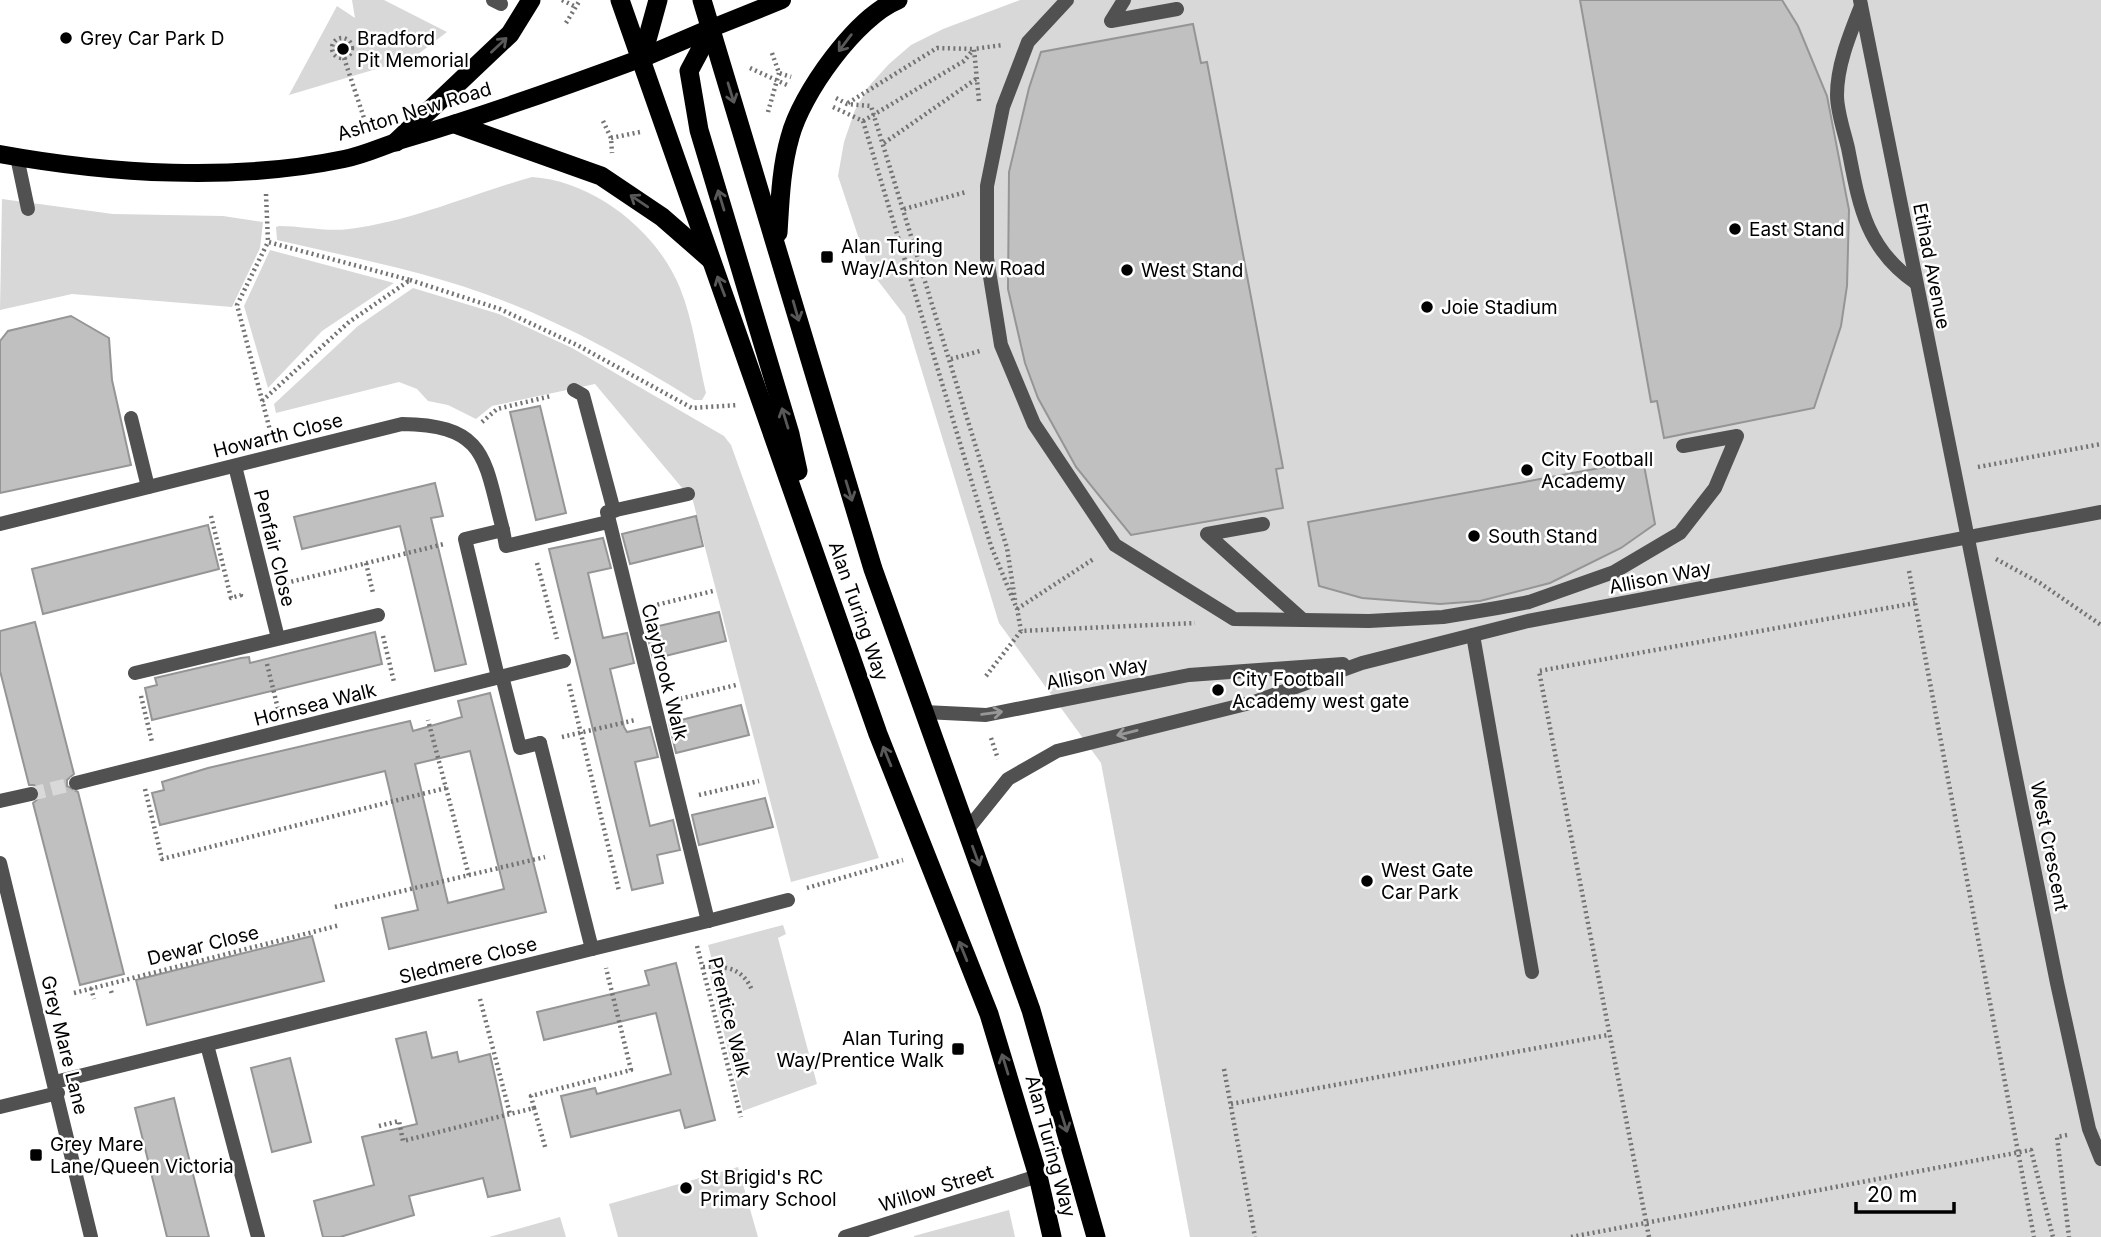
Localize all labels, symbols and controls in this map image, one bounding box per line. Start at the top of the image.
place label: Grey Car Park D [80,27,225,50]
place label: Bradford Pit Memorial [357,27,469,72]
marker: Grey Car Park D [58,30,74,46]
one-way arrow [838,33,853,51]
one-way arrow [490,36,507,53]
marker: Bradford Pit Memorial [335,41,351,57]
street label: Ashton New Road [334,77,494,146]
one-way arrow [726,82,739,104]
one-way arrow [713,189,726,211]
one-way arrow [630,194,649,208]
street label: Etihad Avenue [1908,201,1955,331]
place label: East Stand [1749,218,1845,241]
marker: East Stand [1727,221,1743,237]
place label: Alan Turing Way/Ashton New Road [841,235,1045,280]
marker: Alan Turing Way/Ashton New Road [819,249,835,265]
place label: West Stand [1141,259,1243,282]
marker: West Stand [1119,262,1135,278]
one-way arrow [714,276,726,298]
place label: Joie Stadium [1441,296,1558,319]
one-way arrow [790,299,803,322]
marker: Joie Stadium [1419,299,1435,315]
one-way arrow [778,407,791,429]
street label: Howarth Close [211,408,345,463]
place label: City Football Academy [1541,448,1653,493]
marker: City Football Academy [1519,462,1535,478]
one-way arrow [843,480,856,502]
street label: Penfair Close [249,487,300,609]
place label: South Stand [1488,525,1598,548]
marker: South Stand [1466,528,1482,544]
street label: Alan Turing Way [824,538,893,684]
street label: Allison Way [1607,556,1714,599]
street label: Claybrook Walk [636,601,693,743]
street label: Allison Way [1044,652,1151,695]
place label: City Football Academy west gate [1232,668,1409,713]
street label: Hornsea Walk [252,678,379,731]
marker: City Football Academy west gate [1210,682,1226,698]
one-way arrow [980,706,1003,719]
one-way arrow [1117,727,1139,740]
one-way arrow [879,746,892,768]
street label: West Crescent [2026,779,2073,913]
one-way arrow [971,845,983,867]
place label: West Gate Car Park [1381,859,1473,904]
marker: West Gate Car Park [1359,873,1375,889]
street label: Dewar Close [145,921,261,970]
street label: Sledmere Close [397,932,540,989]
one-way arrow [956,940,969,962]
street label: Prentice Walk [703,955,756,1080]
street label: Grey Mare Lane [36,973,93,1117]
place label: Alan Turing Way/Prentice Walk [777,1027,945,1072]
marker: Alan Turing Way/Prentice Walk [950,1041,966,1057]
one-way arrow [997,1054,1010,1076]
street label: Alan Turing Way [1020,1073,1081,1220]
one-way arrow [1059,1111,1072,1133]
place label: Grey Mare Lane/Queen Victoria [50,1133,234,1178]
marker: Grey Mare Lane/Queen Victoria [28,1147,44,1163]
street label: Willow Street [876,1160,996,1217]
place label: St Brigid's RC Primary School [700,1166,837,1211]
scale bar [1856,1170,1954,1214]
marker: St Brigid's RC Primary School [678,1180,694,1196]
text: 20 m [1867,1182,1917,1207]

